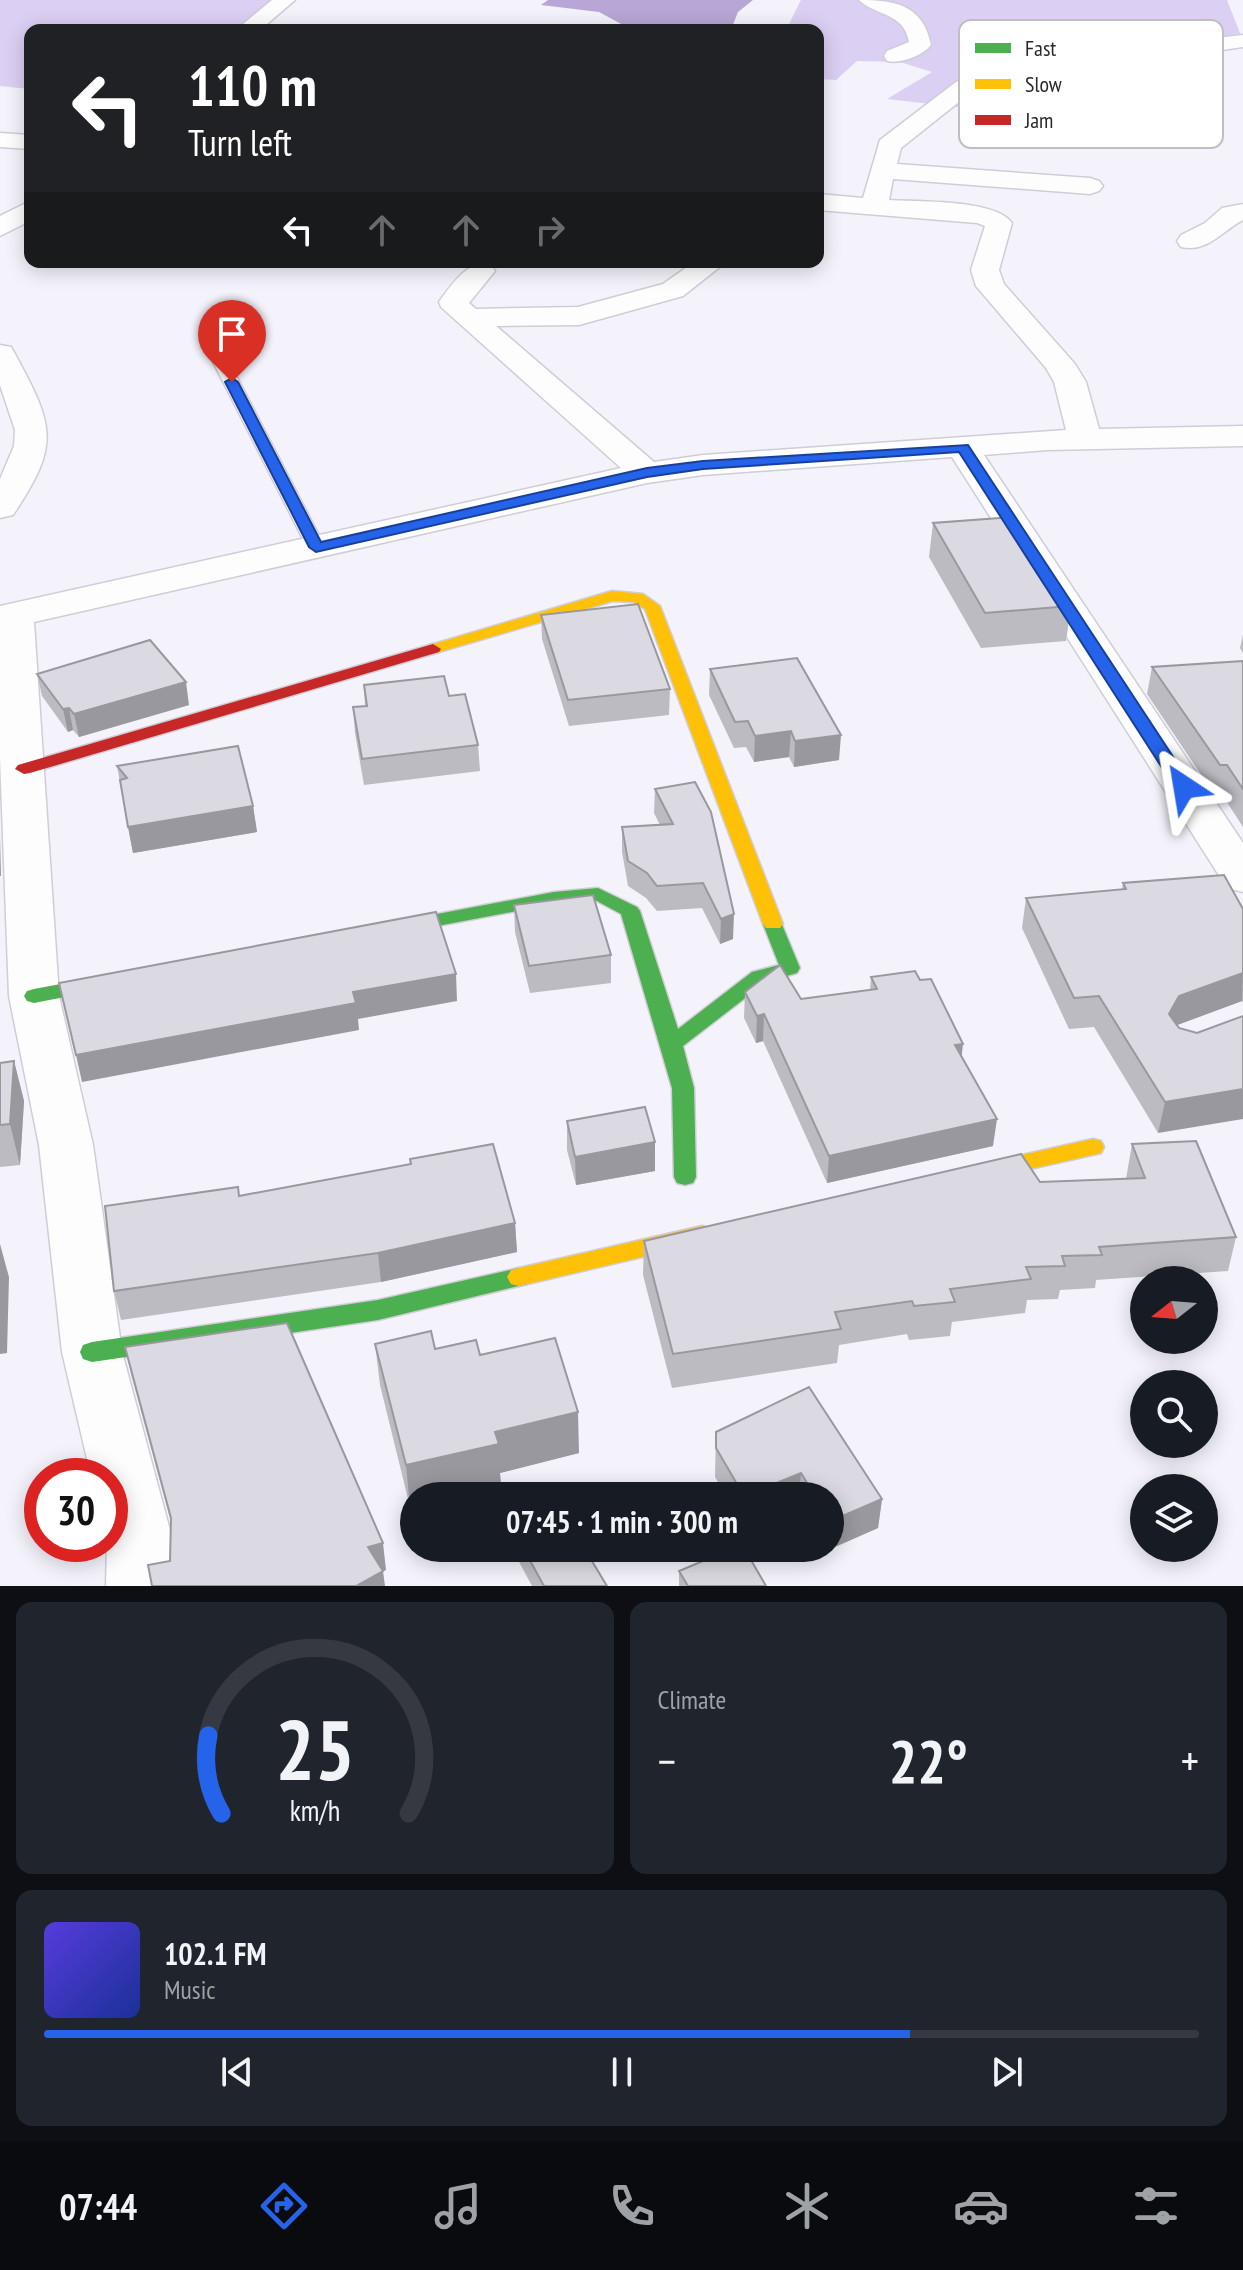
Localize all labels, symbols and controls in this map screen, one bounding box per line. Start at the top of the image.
legend [959,20,1223,148]
text: Fast [1025,34,1056,62]
text: 110 m [188,49,317,121]
icon: left [56,56,160,160]
text: Slow [1025,70,1062,98]
text: Jam [1024,106,1053,134]
text: Turn left [188,119,292,166]
icon: left [276,208,320,252]
icon: ahead [360,208,404,252]
icon: ahead [444,208,488,252]
icon: right [528,208,572,252]
pin [198,300,266,382]
icon: arrive [210,312,254,356]
position arrow [1142,745,1226,829]
north arrow [1130,1266,1218,1354]
map controls [1130,1266,1218,1562]
button: search [1130,1370,1218,1458]
speed limit sign: 30 [24,1458,128,1562]
button: layers [1130,1474,1218,1562]
text: 07:45 · 1 min · 300 m [506,1502,738,1541]
text: Climate [658,1683,726,1716]
text: 25 [275,1695,355,1803]
text: 22° [889,1722,968,1800]
text: − [658,1732,676,1789]
text: + [1181,1732,1199,1789]
text: km/h [289,1792,340,1829]
text: 102.1 FM [164,1934,266,1973]
text: Music [164,1973,216,2006]
icon: previous [215,2050,259,2094]
icon: pause [600,2050,644,2094]
icon: next [985,2050,1029,2094]
icon: directions [256,2178,312,2234]
icon: music [430,2178,486,2234]
icon: phone [604,2178,660,2234]
icon: climate [779,2178,835,2234]
icon: car [953,2178,1009,2234]
icon: filters [1128,2178,1184,2234]
text: 07:44 [59,2183,137,2230]

